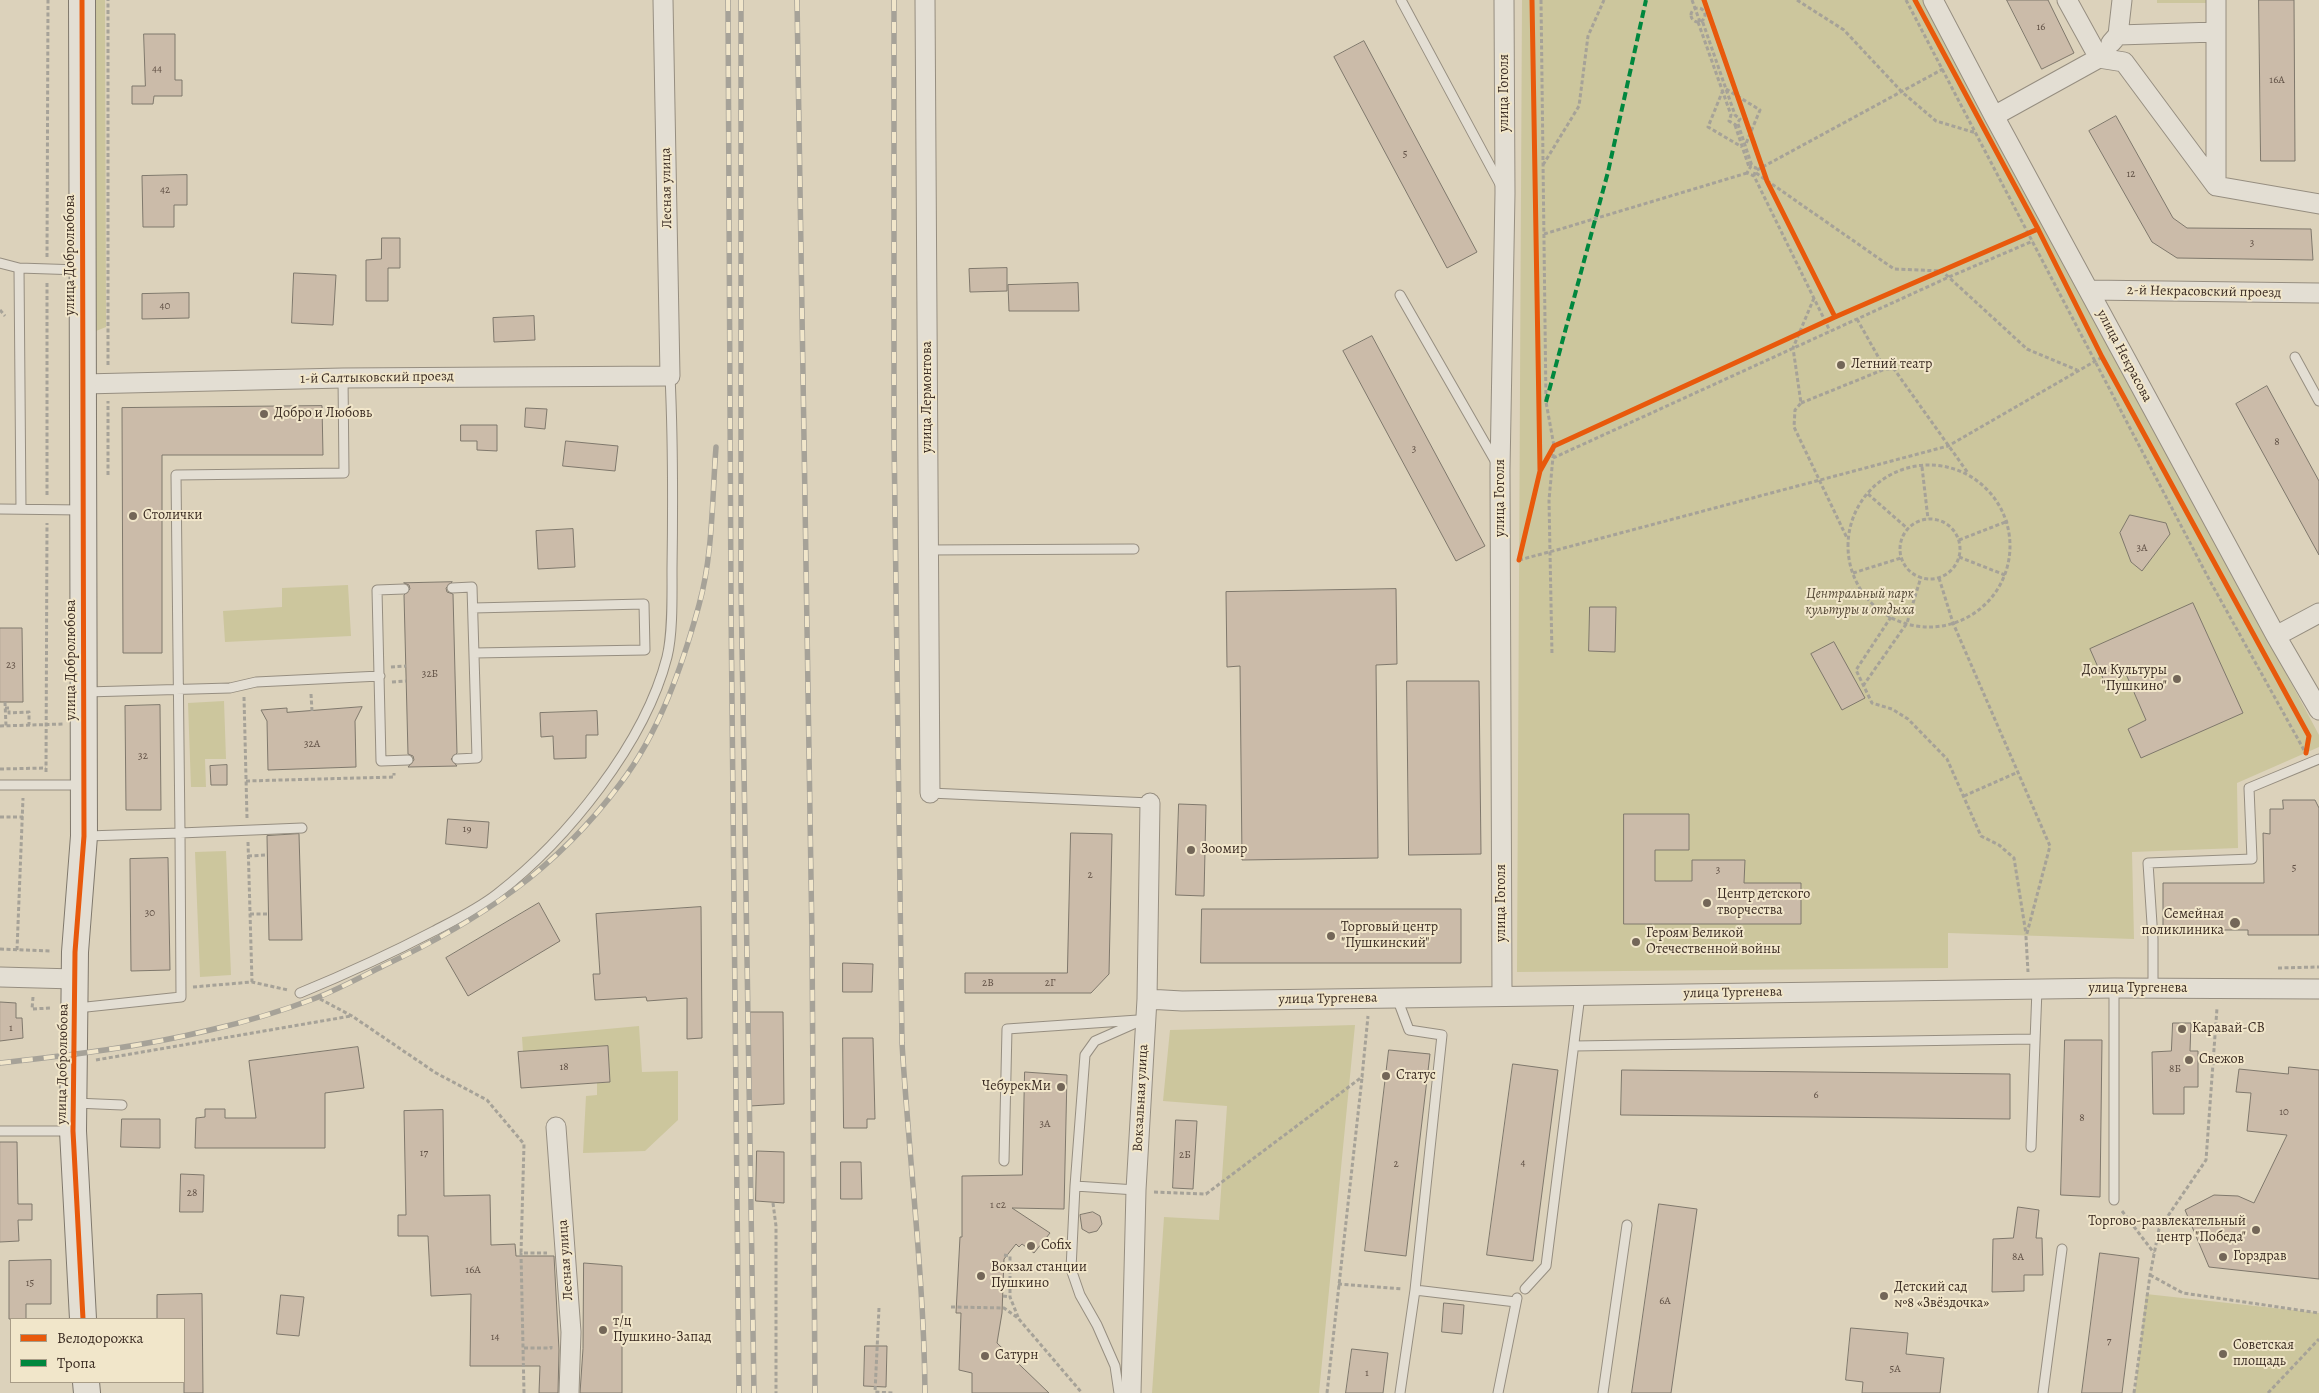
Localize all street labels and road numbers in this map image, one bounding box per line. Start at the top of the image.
street label: улица Гоголя [1497,54,1513,132]
street label: Лесная улица [658,147,676,229]
street label: улица Добролюбова [63,194,79,316]
street label: 2-й Некрасовский проезд [2127,282,2281,302]
street label: улица Некрасова [2093,307,2155,405]
street label: улица Лермонтова [920,341,936,453]
street label: 1-й Салтыковский проезд [300,368,454,388]
street label: улица Гоголя [1493,459,1509,537]
street label: улица Добролюбова [64,599,80,721]
street label: улица Гоголя [1494,864,1510,942]
street label: улица Тургенева [2088,981,2188,997]
street label: улица Тургенева [1683,984,1783,1002]
street label: улица Тургенева [1278,990,1378,1008]
street label: улица Добролюбова [54,1003,72,1125]
street label: Вокзальная улица [1130,1044,1152,1152]
street label: Лесная улица [555,1219,577,1301]

